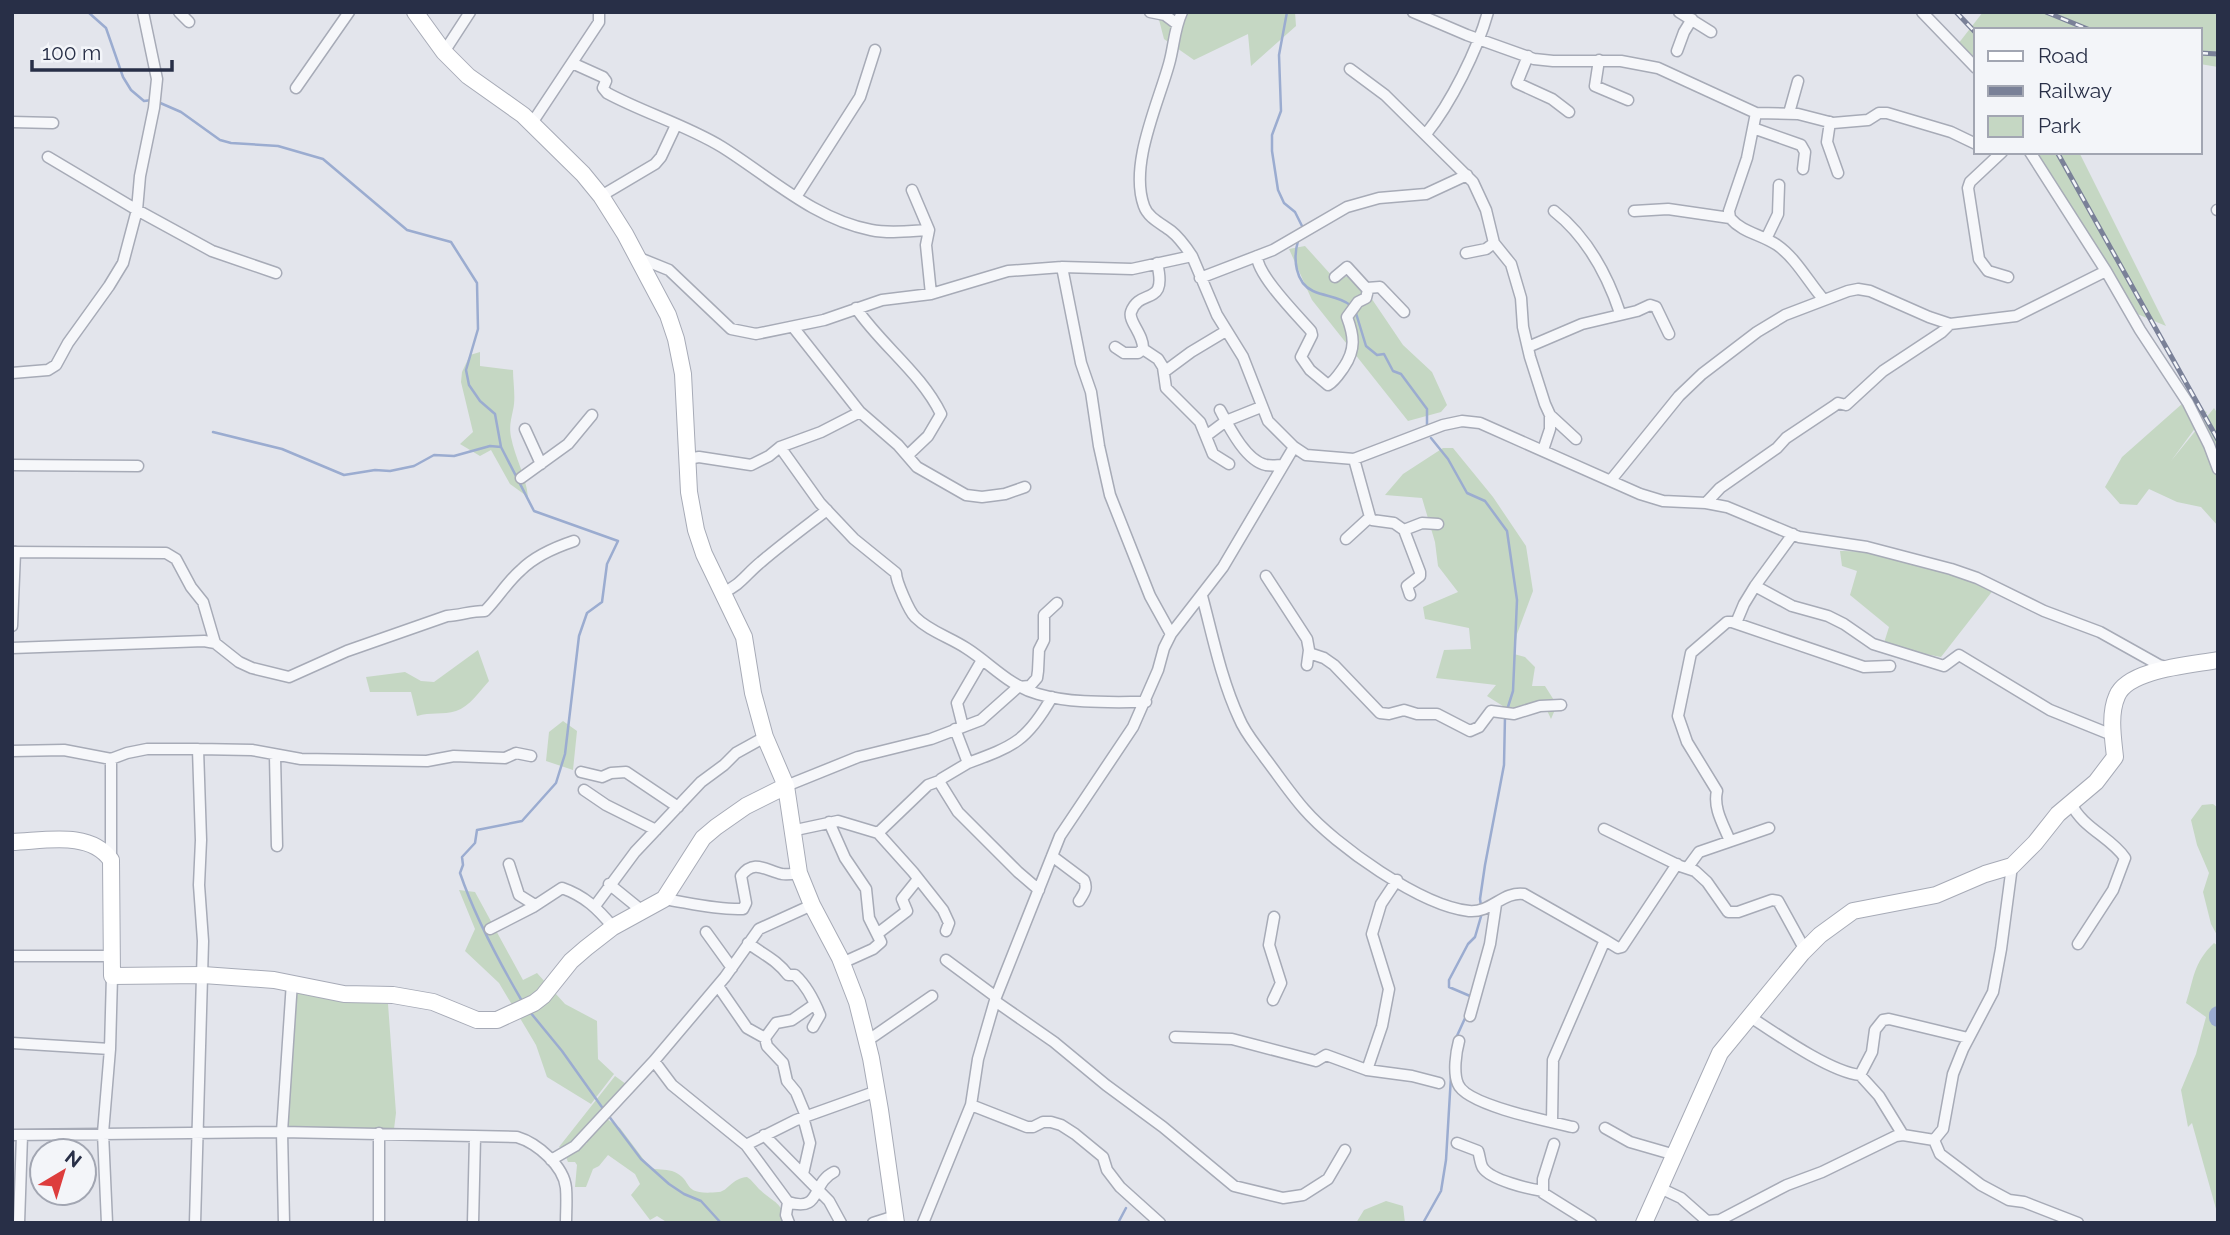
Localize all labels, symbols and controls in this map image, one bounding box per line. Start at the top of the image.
scale bar [32,28,172,72]
legend [1974,28,2202,154]
text: 100 m [42,40,101,65]
text: Road [2038,43,2088,68]
text: Railway [2038,78,2112,103]
text: Park [2038,113,2081,138]
north arrow [28,1137,98,1207]
text: N [61,1145,86,1172]

